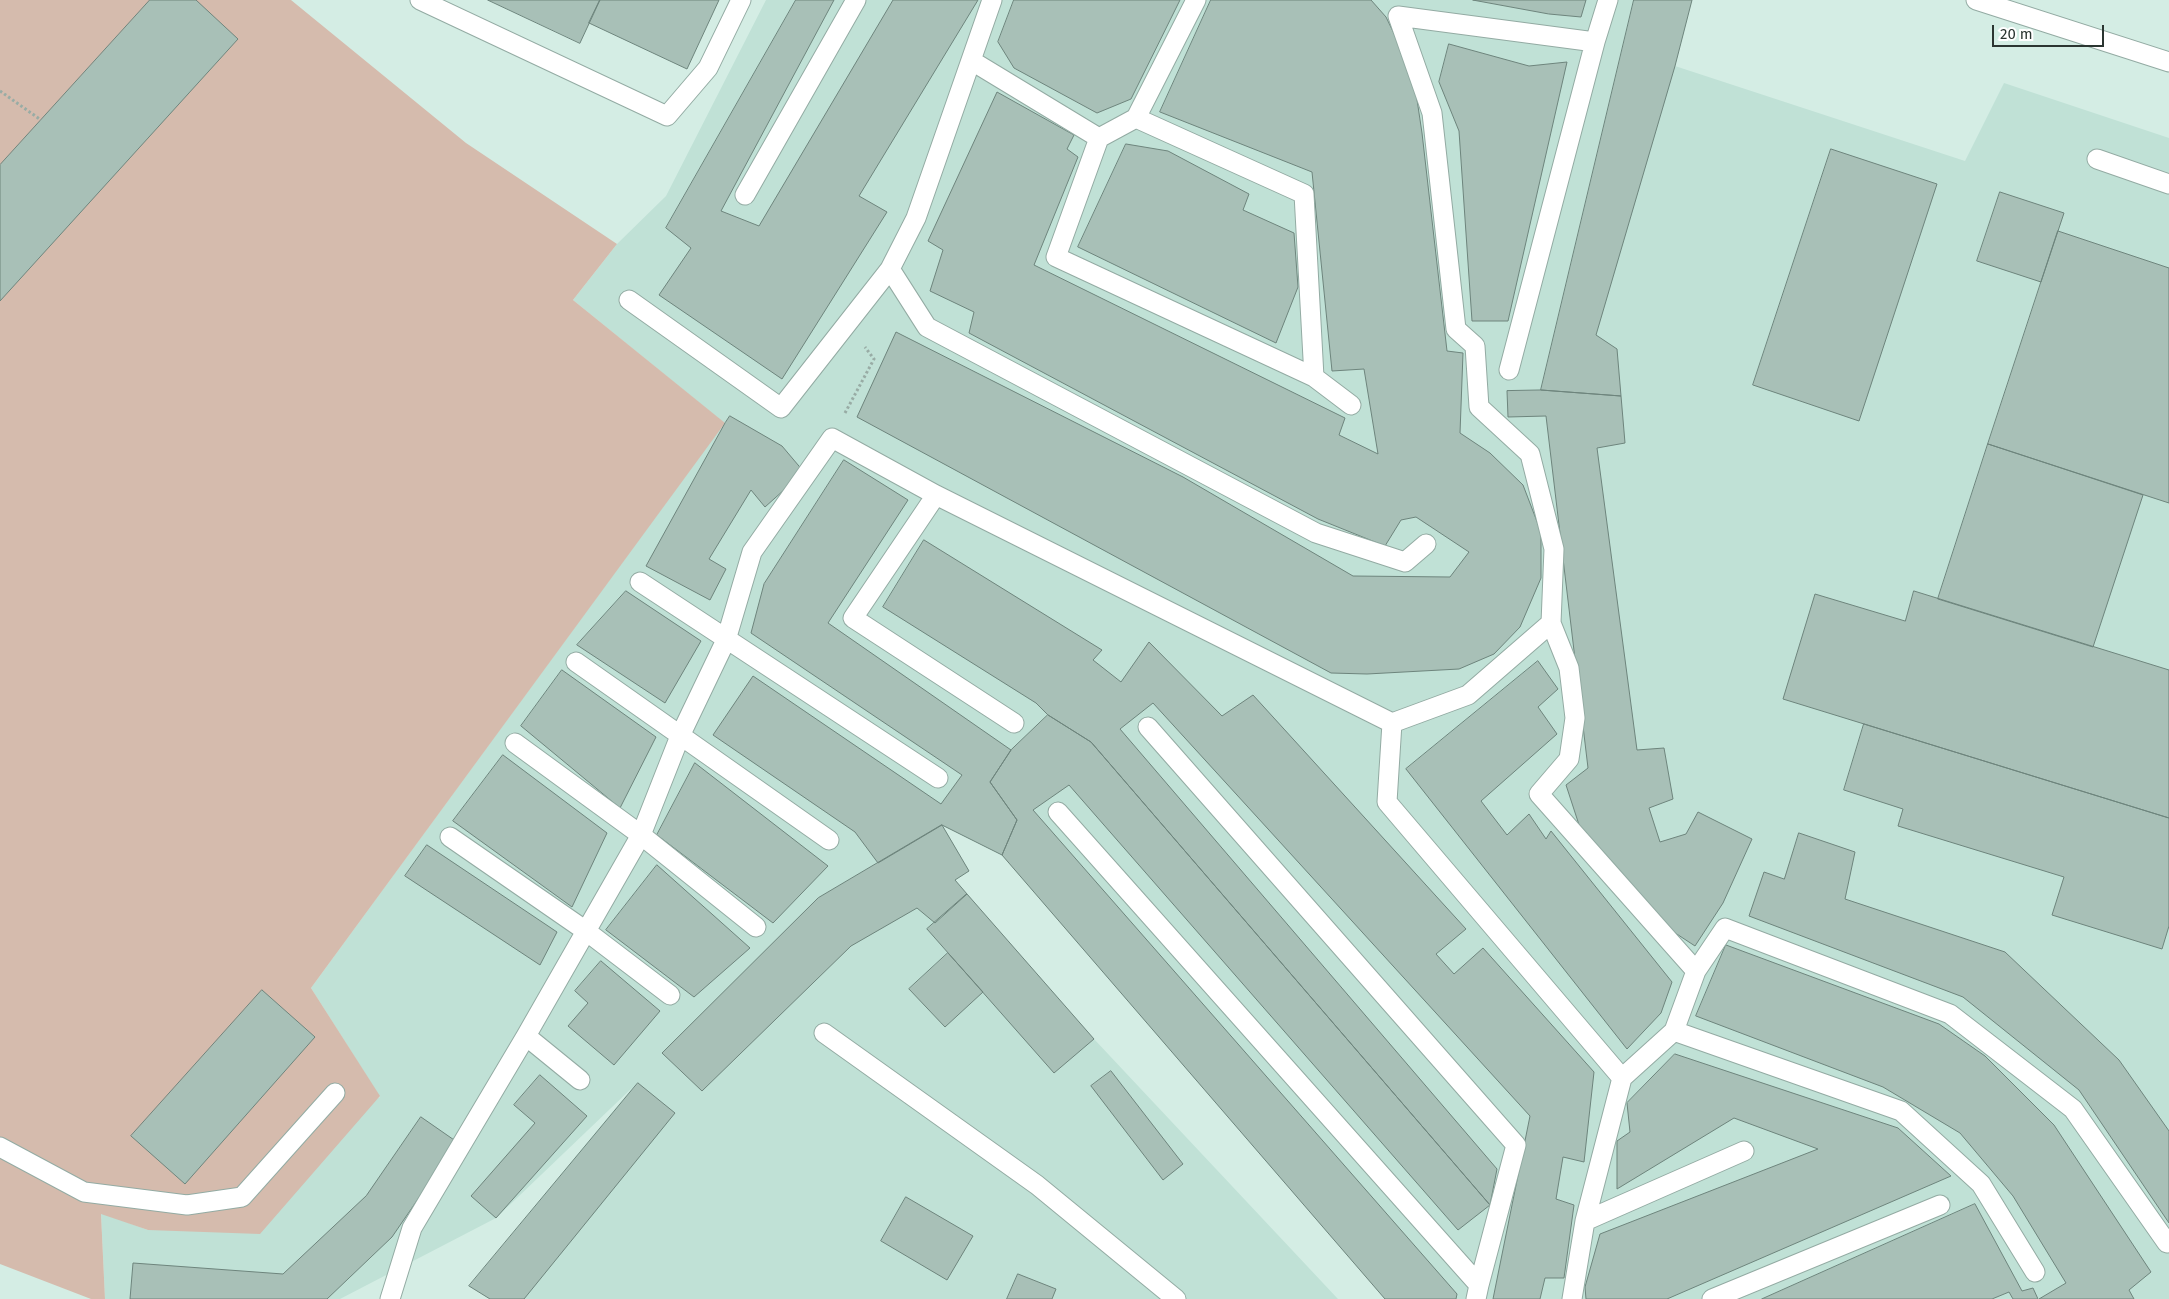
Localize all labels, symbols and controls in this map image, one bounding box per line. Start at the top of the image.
scale bar [1994,15,2106,47]
text: 20 m [2000,25,2033,43]

